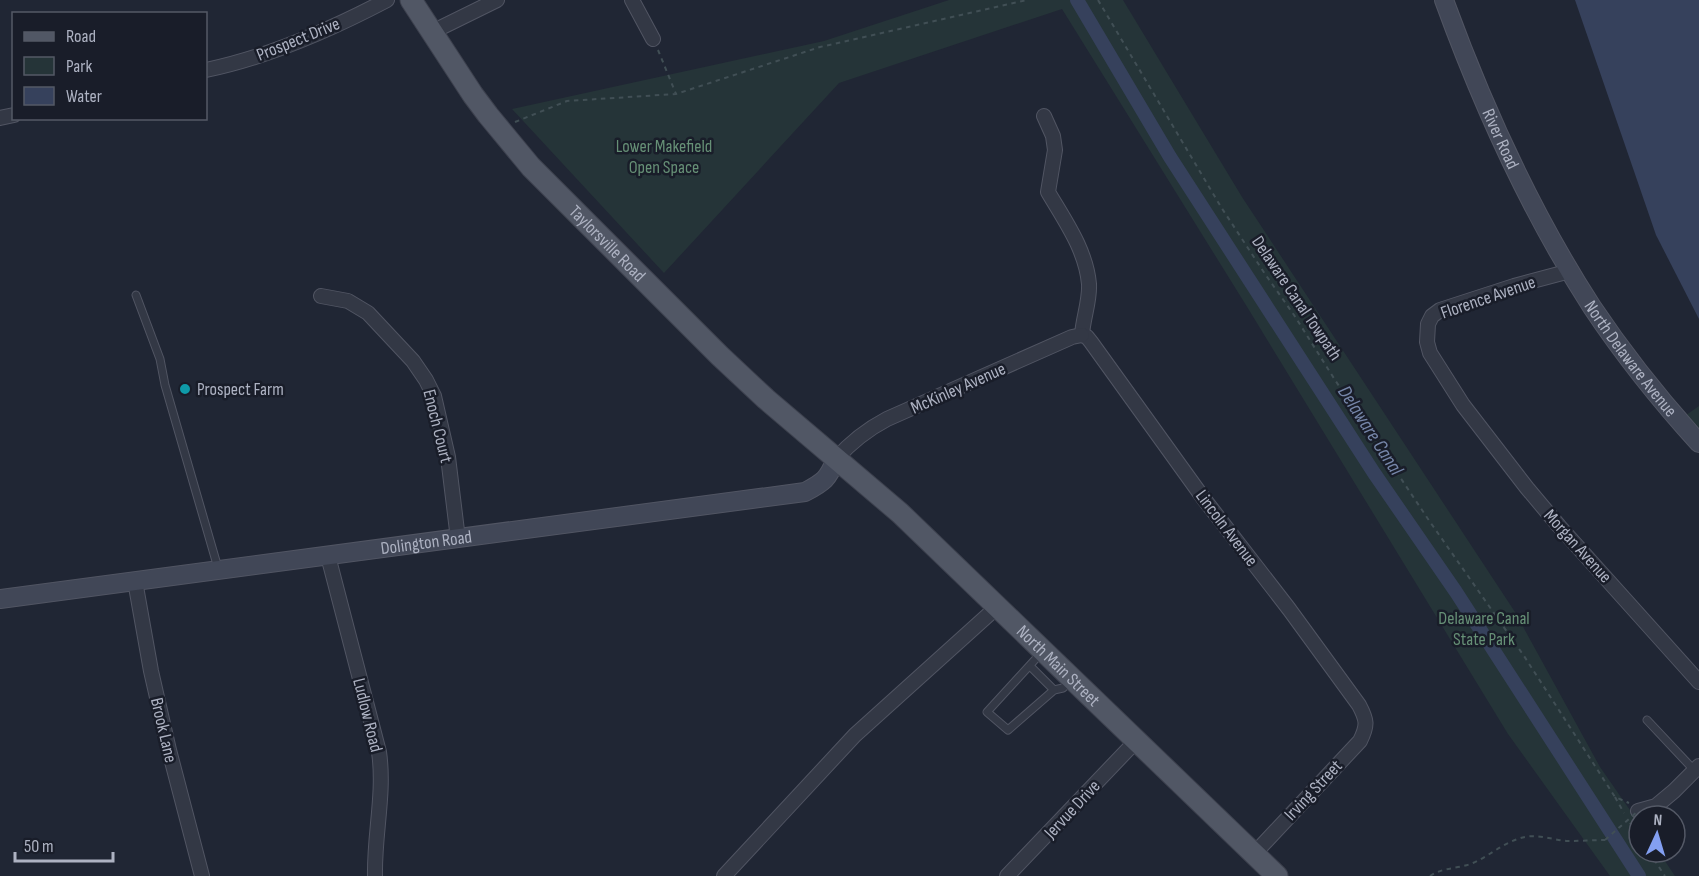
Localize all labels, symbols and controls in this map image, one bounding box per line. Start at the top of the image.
legend [12,12,207,120]
street label: Prospect Drive [253,13,343,66]
text: Road [66,26,96,47]
text: Park [66,56,92,77]
text: Water [66,86,102,107]
street label: River Road [1478,106,1523,173]
park label: Lower Makefield Open Space [616,136,712,178]
street label: Taylorsville Road [565,201,650,286]
street label: Delaware Canal Towpath [1247,232,1346,364]
street label: Florence Avenue [1438,271,1538,323]
street label: North Delaware Avenue [1580,297,1681,421]
street label: McKinley Avenue [908,358,1009,419]
place label: Prospect Farm [197,379,284,400]
water label: Delaware Canal [1332,381,1409,481]
marker: Prospect Farm [178,382,192,396]
street label: Enoch Court [418,387,457,465]
street label: Lincoln Avenue [1191,486,1262,571]
street label: Morgan Avenue [1539,505,1616,587]
street label: Dolington Road [379,526,473,559]
park label: Delaware Canal State Park [1438,608,1530,650]
street label: North Main Street [1012,621,1105,711]
street label: Ludlow Road [348,676,387,754]
street label: Brook Lane [146,696,181,765]
street label: Irving Street [1280,755,1347,825]
street label: Jervue Drive [1039,776,1105,844]
north arrow [1627,804,1687,864]
text: N [1653,811,1663,830]
scale bar [15,825,112,863]
text: 50 m [24,836,54,857]

